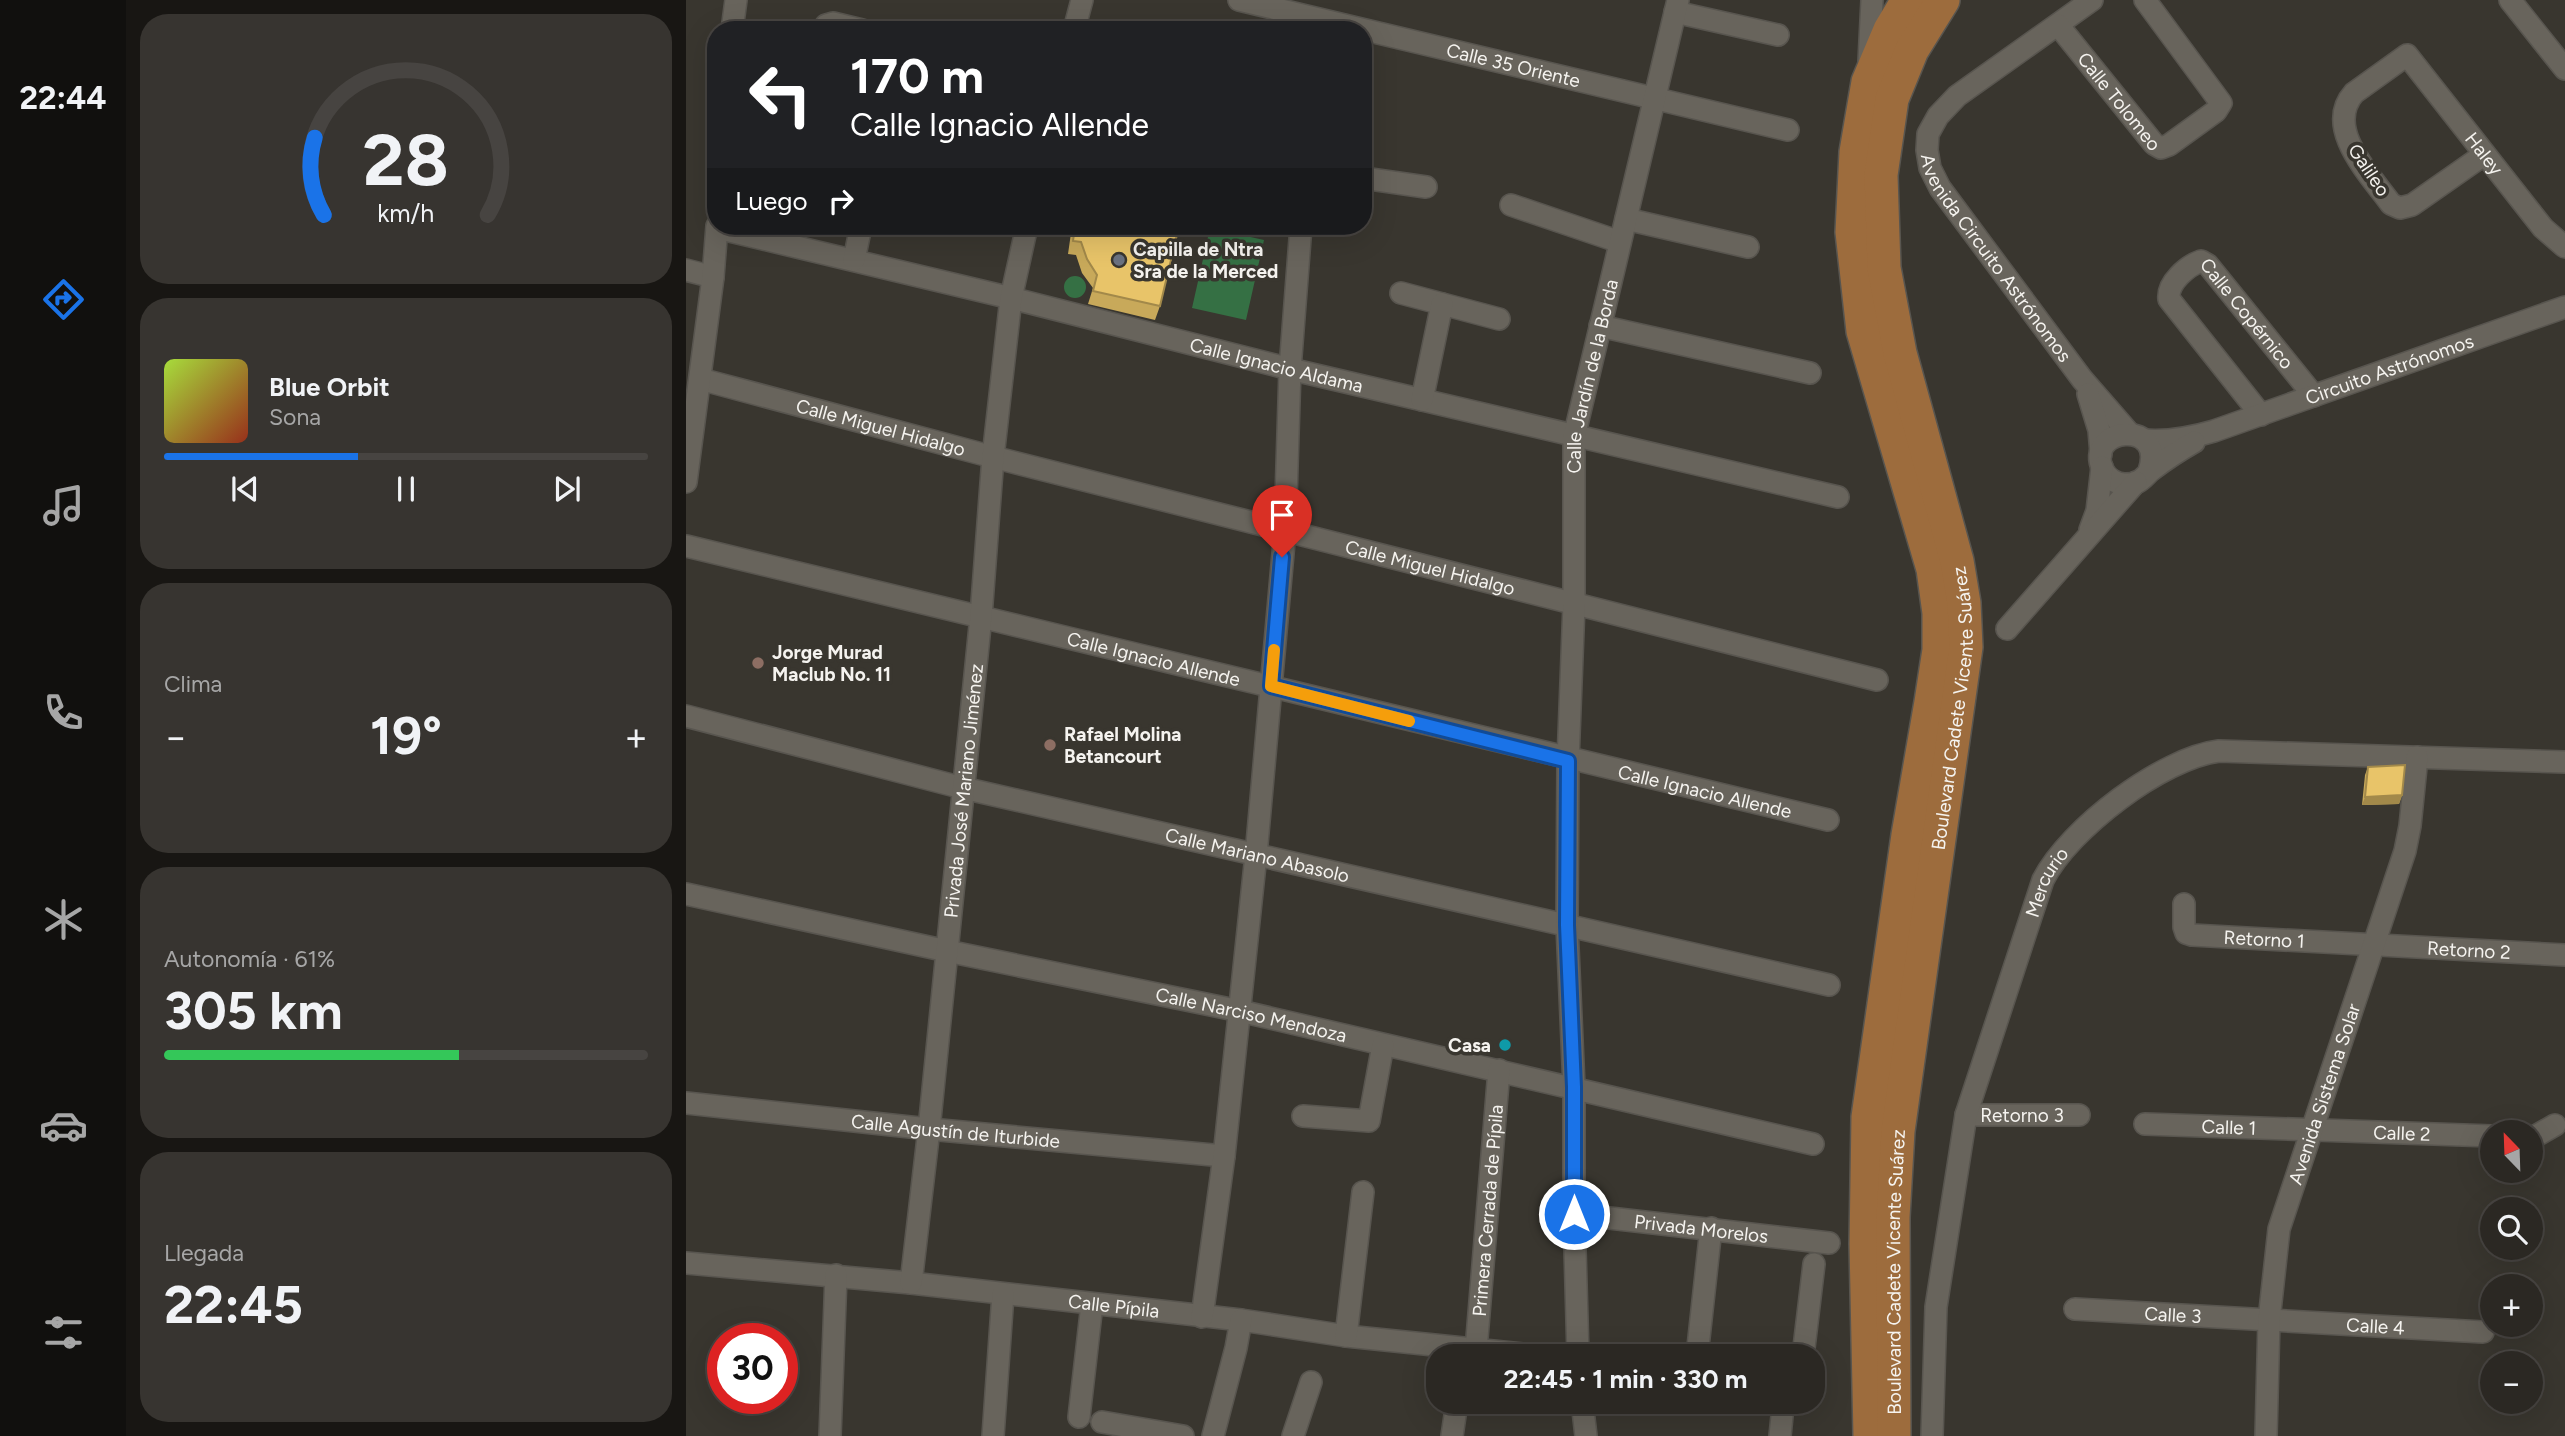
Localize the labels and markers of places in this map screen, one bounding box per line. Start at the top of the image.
place label: Capilla de Ntra Sra de la Merced [1133,238,1278,283]
marker: Capilla de Ntra Sra de la Merced [1111,252,1127,268]
pin [1252,485,1312,557]
place label: Jorge Murad Maclub No. 11 [772,641,891,686]
marker: Jorge Murad Maclub No. 11 [750,655,766,671]
place label: Rafael Molina Betancourt [1064,723,1181,768]
marker: Rafael Molina Betancourt [1042,737,1058,753]
place label: Casa [1448,1034,1491,1057]
marker: Casa [1497,1037,1513,1053]

